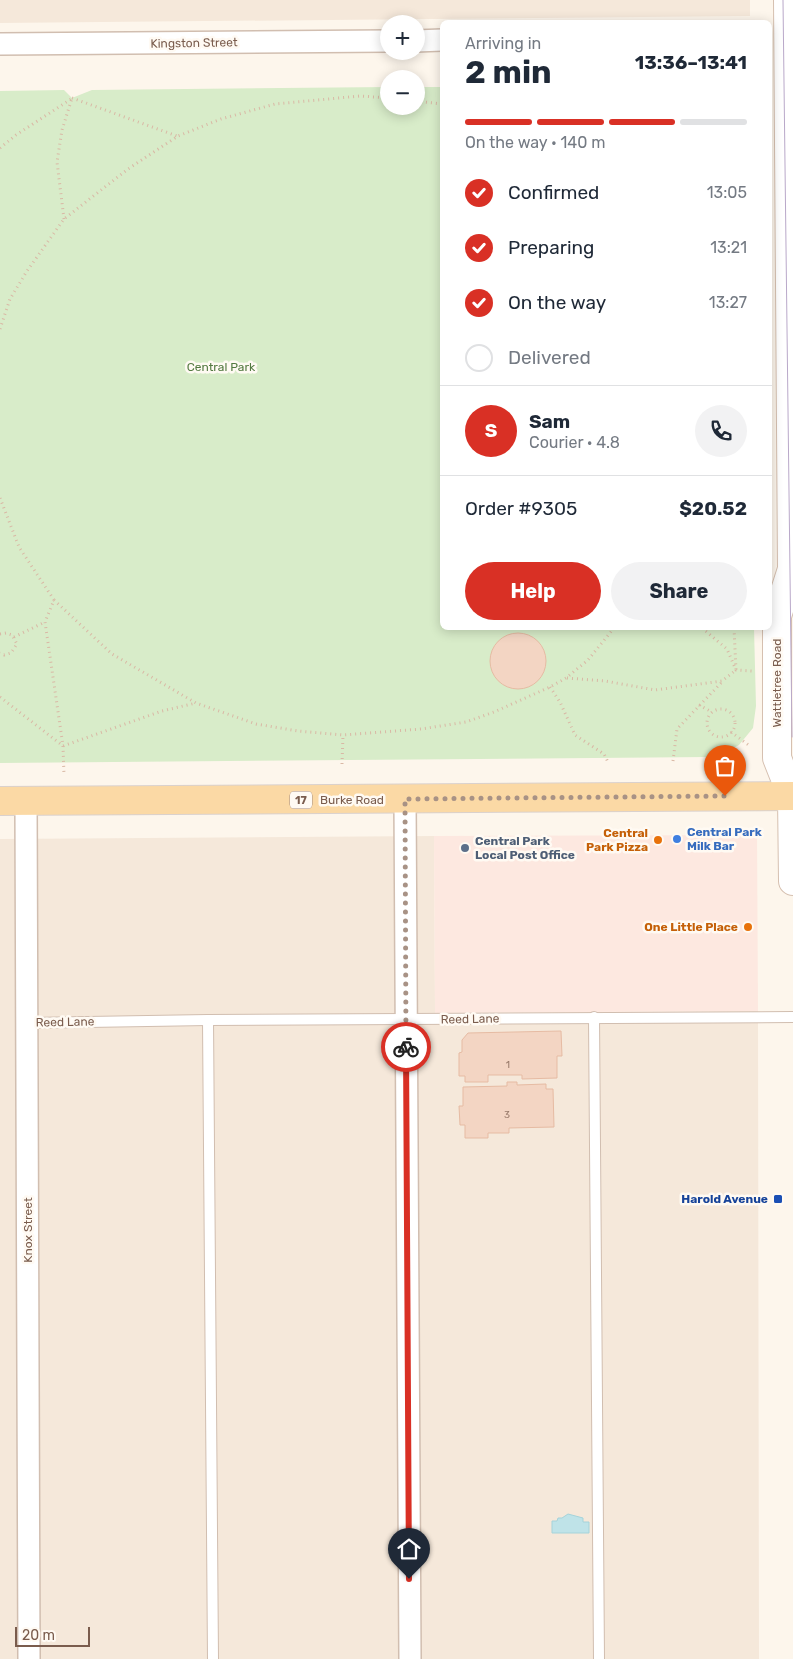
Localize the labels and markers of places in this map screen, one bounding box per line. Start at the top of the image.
pin [704,745,746,796]
place label: Central Park Milk Bar [687,825,762,853]
place label: Central Park Pizza [586,826,648,854]
marker: Central Park Milk Bar [671,833,683,845]
place label: Central Park Local Post Office [475,834,575,862]
marker: Central Park Pizza [652,834,664,846]
marker: Central Park Local Post Office [459,842,471,854]
place label: One Little Place [644,920,738,934]
marker: One Little Place [742,921,754,933]
place label: Harold Avenue [681,1192,768,1206]
marker: Harold Avenue [772,1193,784,1205]
pin [388,1528,430,1579]

